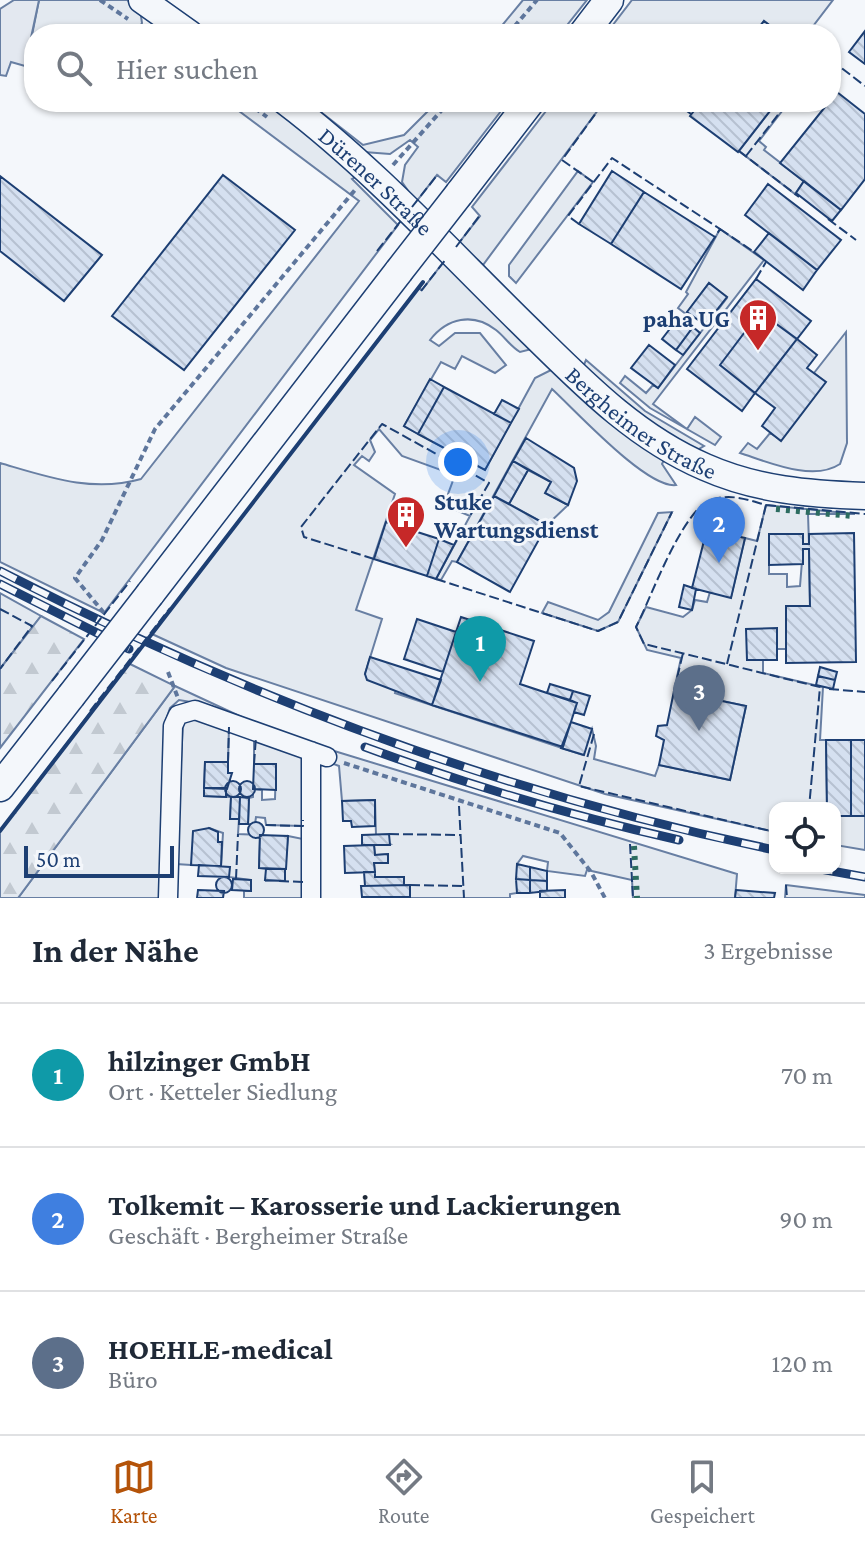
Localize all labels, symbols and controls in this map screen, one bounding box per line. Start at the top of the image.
search box [24,24,841,112]
icon: search [52,46,96,90]
text: Hier suchen [116,52,258,85]
street label: Dürener Straße [314,121,439,240]
building icon: paha UG [737,297,779,352]
place label: paha UG [643,305,730,332]
street label: Bergheimer Straße [561,360,721,484]
your location [438,442,478,482]
place label: Stuke Wartungsdienst [433,488,599,543]
building icon: Stuke Wartungsdienst [385,494,427,549]
pin: 2 [693,497,745,563]
pin: 1 [454,616,506,682]
pin: 3 [673,665,725,731]
map controls [769,802,841,874]
button: locate [769,802,841,874]
scale bar [24,842,174,878]
text: 50 m [36,847,81,872]
text: In der Nähe [32,932,199,969]
text: 3 Ergebnisse [703,936,833,965]
text: hilzinger GmbH [108,1044,311,1077]
text: 1 [53,1061,63,1090]
text: 70 m [781,1061,833,1090]
text: Ort · Ketteler Siedlung [108,1077,337,1106]
text: Tolkemit – Karosserie und Lackierungen [108,1188,621,1221]
text: 2 [51,1205,65,1234]
text: 90 m [779,1205,833,1234]
text: Geschäft · Bergheimer Straße [108,1221,408,1250]
text: HOEHLE-medical [108,1332,333,1365]
text: 3 [52,1349,64,1378]
text: 120 m [772,1349,833,1378]
text: Büro [108,1365,158,1394]
tab: Karte [110,1455,158,1528]
tab: Route [378,1455,429,1528]
tab: Gespeichert [650,1455,755,1528]

